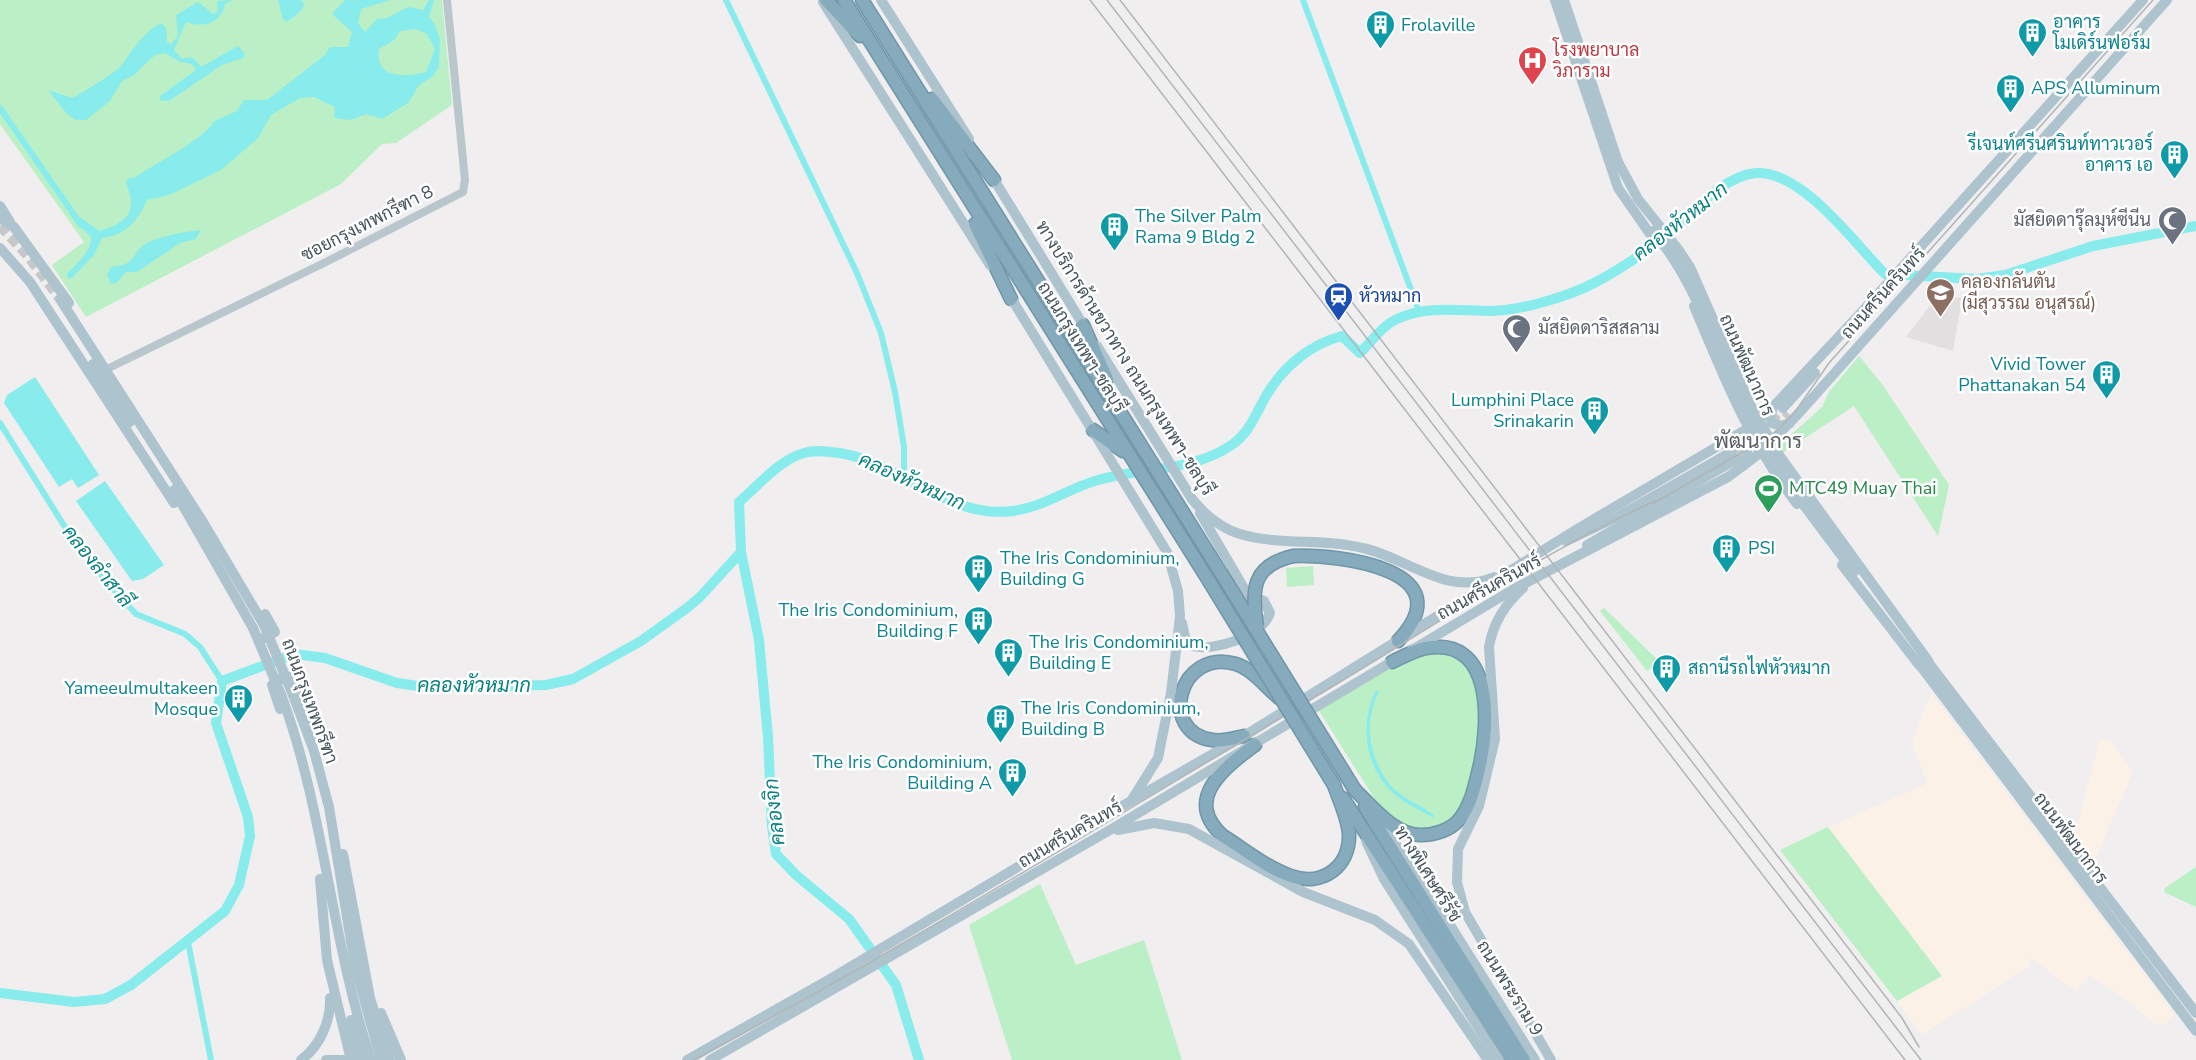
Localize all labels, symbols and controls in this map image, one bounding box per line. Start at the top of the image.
building icon: Frolaville [1364,9,1396,51]
place label: อาคาร โมเดิร์นฟอร์ม [2052,10,2151,55]
place label: Frolaville [1401,13,1475,37]
building icon: อาคาร โมเดิร์นฟอร์ม [2016,16,2048,58]
place label: โรงพยาบาล วิภาราม [1552,37,1639,83]
hospital icon: โรงพยาบาล วิภาราม [1516,44,1548,86]
building icon: APS Alluminum [1994,72,2026,114]
place label: APS Alluminum [2031,76,2160,100]
place label: รีเจนท์ศรีนศรินท์ทาวเวอร์ อาคาร เอ [1966,131,2153,177]
building icon: รีเจนท์ศรีนศรินท์ทาวเวอร์ อาคาร เอ [2158,138,2190,180]
water label: คลองหัวหมาก [1627,176,1733,267]
street label: ซอยกรุงเทพกรีฑา 8 [296,178,437,267]
place label: The Silver Palm Rama 9 Bldg 2 [1135,204,1262,249]
mosque icon: มัสยิดดารุ๊ลมุห์ซีนีน [2156,204,2188,246]
place label: มัสยิดดารุ๊ลมุห์ซีนีน [2013,207,2151,232]
building icon: The Silver Palm Rama 9 Bldg 2 [1098,210,1130,252]
street label: ทางบริการด้านขวาทาง ถนนกรุงเทพฯ-ชลบุรี [1030,215,1221,500]
street label: ถนนศรีนครินทร์ [1835,241,1931,344]
place label: คลองกลันตัน (มีสุวรรณ อนุสรณ์) [1961,270,2096,315]
street label: ถนนกรุงเทพฯ-ชลบุรี [1032,276,1133,417]
school or university icon: คลองกลันตัน (มีสุวรรณ อนุสรณ์) [1924,276,1956,318]
station icon: หัวหมาก [1322,280,1354,322]
place label: หัวหมาก [1359,284,1421,308]
street label: ถนนพัฒนาการ [1714,310,1780,420]
mosque icon: มัสยิดดาริสสลาม [1501,312,1533,354]
place label: มัสยิดดาริสสลาม [1538,316,1660,340]
place label: Vivid Tower Phattanakan 54 [1958,352,2087,397]
building icon: Vivid Tower Phattanakan 54 [2091,358,2123,400]
place label: Lumphini Place Srinakarin [1451,388,1574,433]
building icon: Lumphini Place Srinakarin [1579,394,1611,436]
district label: พัฒนาการ [1714,427,1802,455]
water label: คลองหัวหมาก [854,446,969,517]
sports icon: MTC49 Muay Thai [1752,472,1784,514]
place label: MTC49 Muay Thai [1789,476,1936,500]
water label: คลองลำสาลี [56,519,140,614]
building icon: PSI [1711,532,1743,574]
place label: PSI [1748,536,1775,560]
place label: The Iris Condominium, Building G [1000,546,1180,591]
street label: ถนนศรีนครินทร์ [1432,547,1546,626]
building icon: The Iris Condominium, Building G [963,552,995,594]
place label: The Iris Condominium, Building F [778,598,958,643]
building icon: The Iris Condominium, Building F [963,604,995,646]
place label: The Iris Condominium, Building E [1029,630,1209,675]
street label: ถนนกรุงเทพกรีฑา [276,635,345,767]
building icon: The Iris Condominium, Building E [992,636,1024,678]
building icon: สถานีรถไฟหัวหมาก [1651,652,1683,694]
place label: สถานีรถไฟหัวหมาก [1688,655,1831,680]
water label: คลองหัวหมาก [417,672,531,699]
place label: Yameeulmultakeen Mosque [63,676,218,721]
building icon: Yameeulmultakeen Mosque [223,682,255,724]
place label: The Iris Condominium, Building B [1021,696,1201,741]
building icon: The Iris Condominium, Building B [984,702,1016,744]
place label: The Iris Condominium, Building A [812,750,992,795]
building icon: The Iris Condominium, Building A [997,756,1029,798]
water label: คลองจิก [758,777,791,847]
street label: ถนนพัฒนาการ [2029,787,2114,889]
street label: ถนนศรีนครินทร์ [1013,794,1126,873]
street label: ทางพิเศษศรีรัช [1389,821,1468,927]
street label: ถนนพระราม 9 [1471,936,1549,1040]

